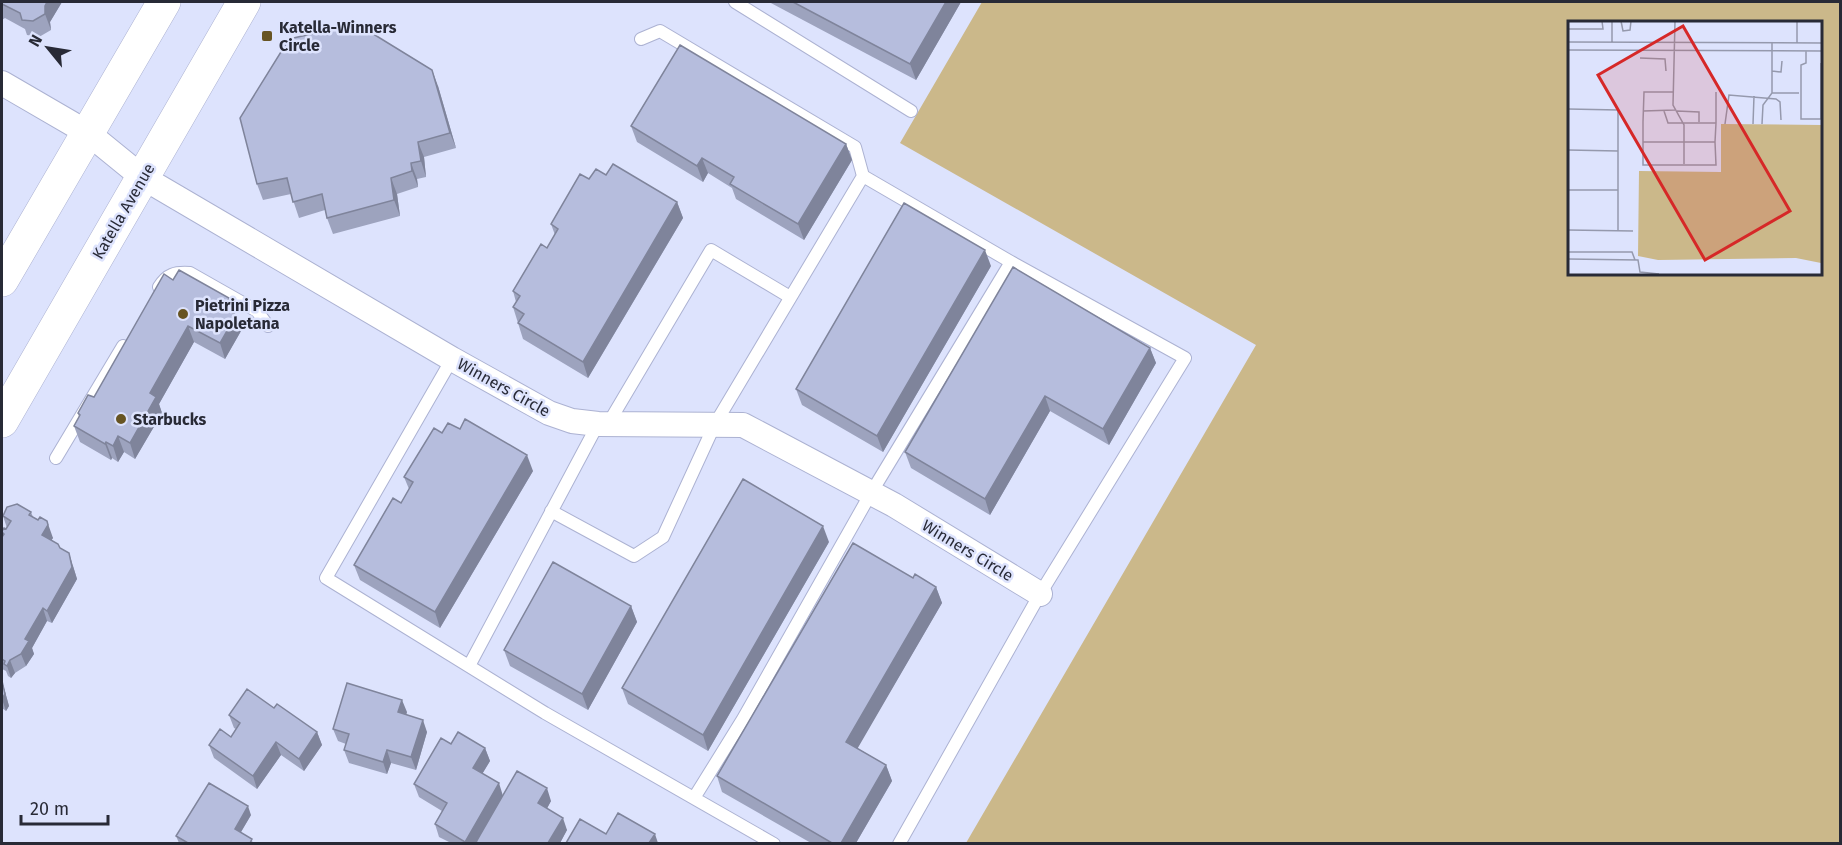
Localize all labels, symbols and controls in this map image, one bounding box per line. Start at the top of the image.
north arrow [18,18,78,78]
place label: Katella-Winners Circle [279,18,397,55]
inset map [1568,21,1821,274]
marker: Katella-Winners Circle [260,29,274,43]
text: N [25,31,46,50]
street label: Katella Avenue [88,160,159,263]
place label: Pietrini Pizza Napoletana [195,296,290,333]
marker: Pietrini Pizza Napoletana [176,307,190,321]
street label: Winners Circle [454,354,553,421]
place label: Starbucks [133,410,206,429]
marker: Starbucks [114,412,128,426]
street label: Winners Circle [919,516,1017,585]
scale bar [21,788,108,826]
text: 20 m [30,798,69,820]

